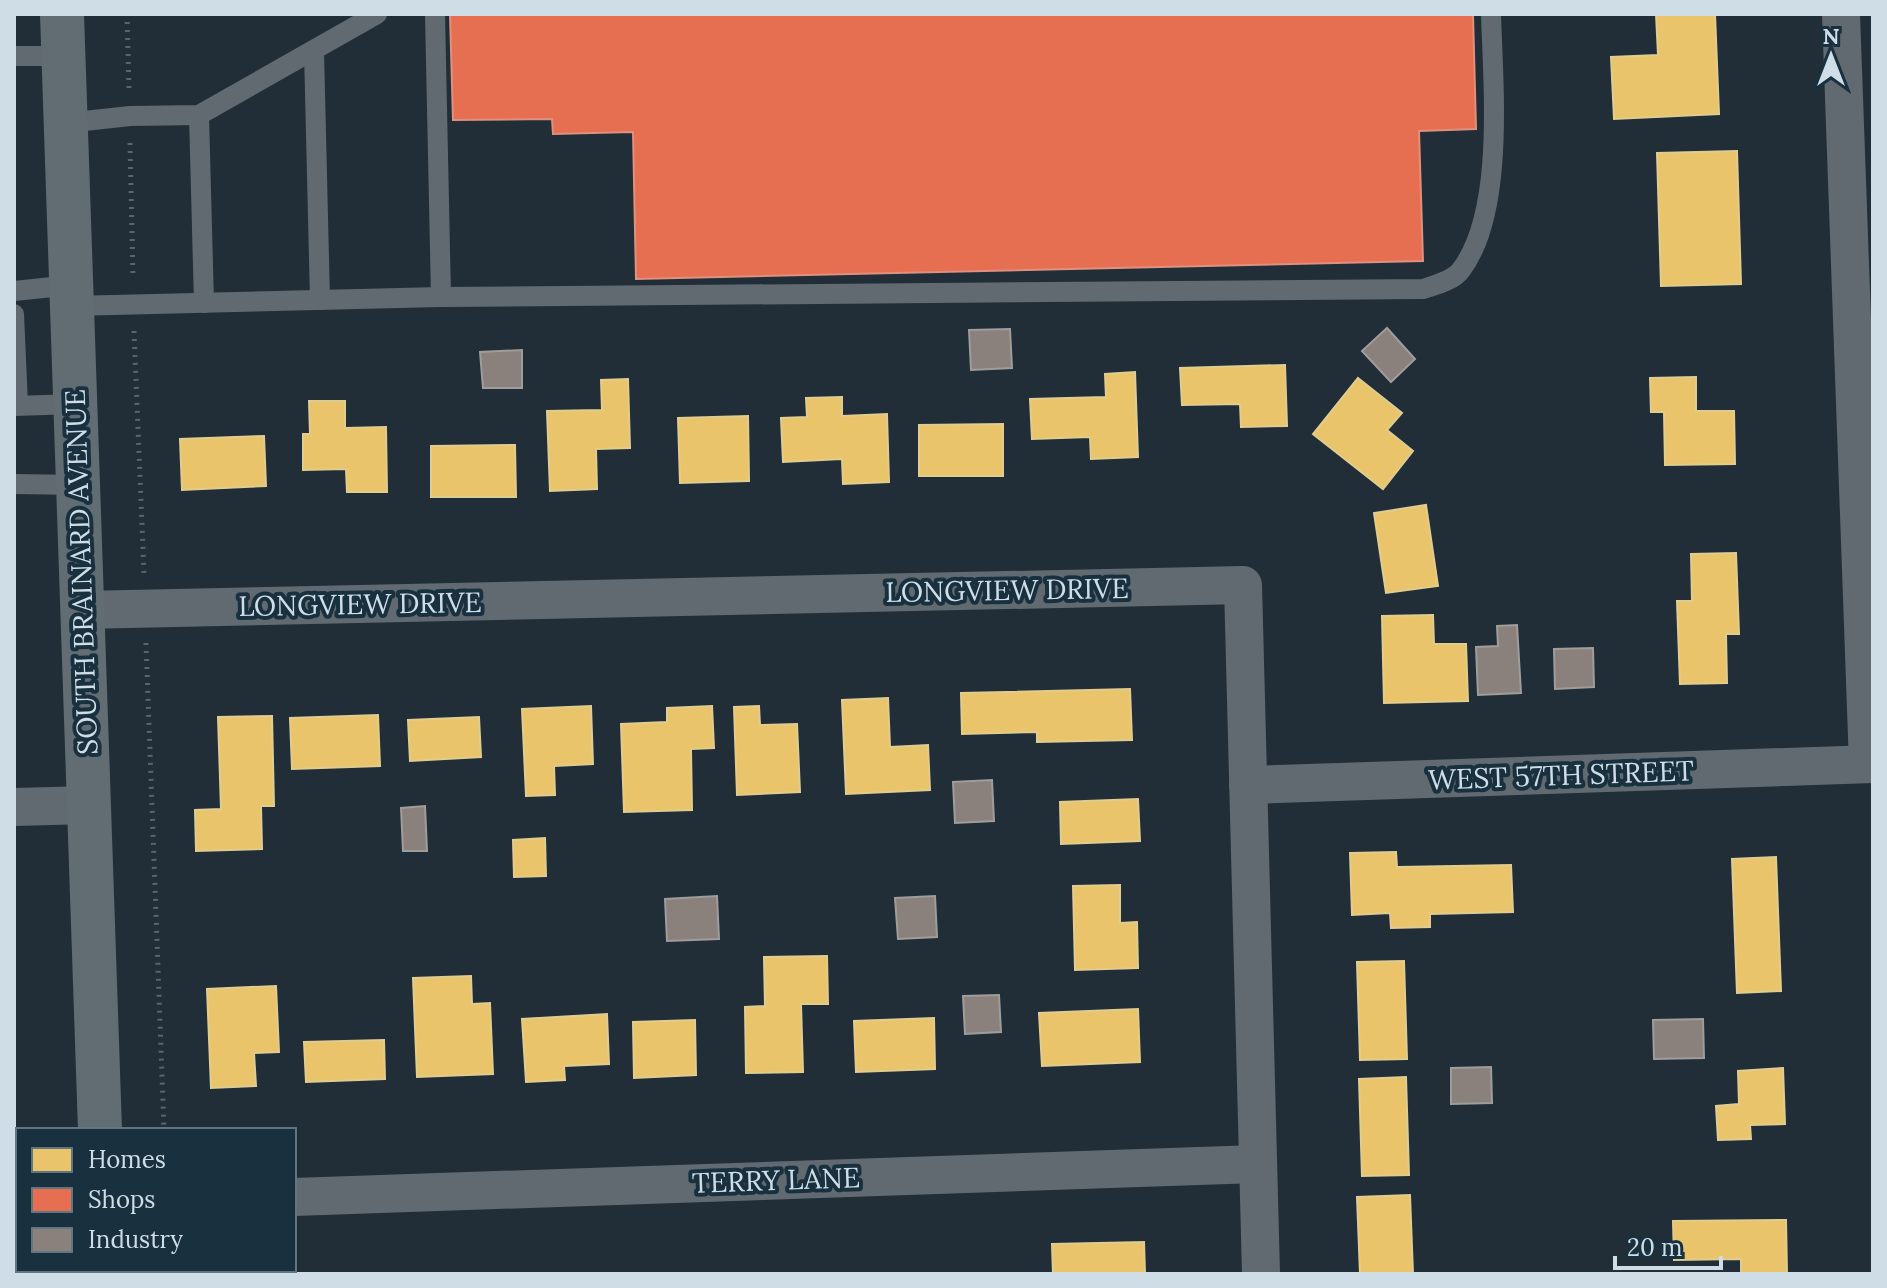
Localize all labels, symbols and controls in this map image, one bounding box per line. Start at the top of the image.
north arrow [1791,16,1871,96]
text: N [1822,22,1840,50]
street label: SOUTH BRAINARD AVENUE [57,389,105,755]
street label: LONGVIEW DRIVE [885,570,1129,610]
street label: LONGVIEW DRIVE [238,584,482,624]
street label: WEST 57TH STREET [1428,752,1695,798]
legend [16,1128,296,1272]
text: Homes [88,1144,166,1175]
street label: TERRY LANE [691,1159,861,1201]
text: Shops [88,1184,155,1215]
scale bar [1615,1220,1721,1270]
text: Industry [88,1224,183,1255]
text: 20 m [1627,1232,1683,1263]

